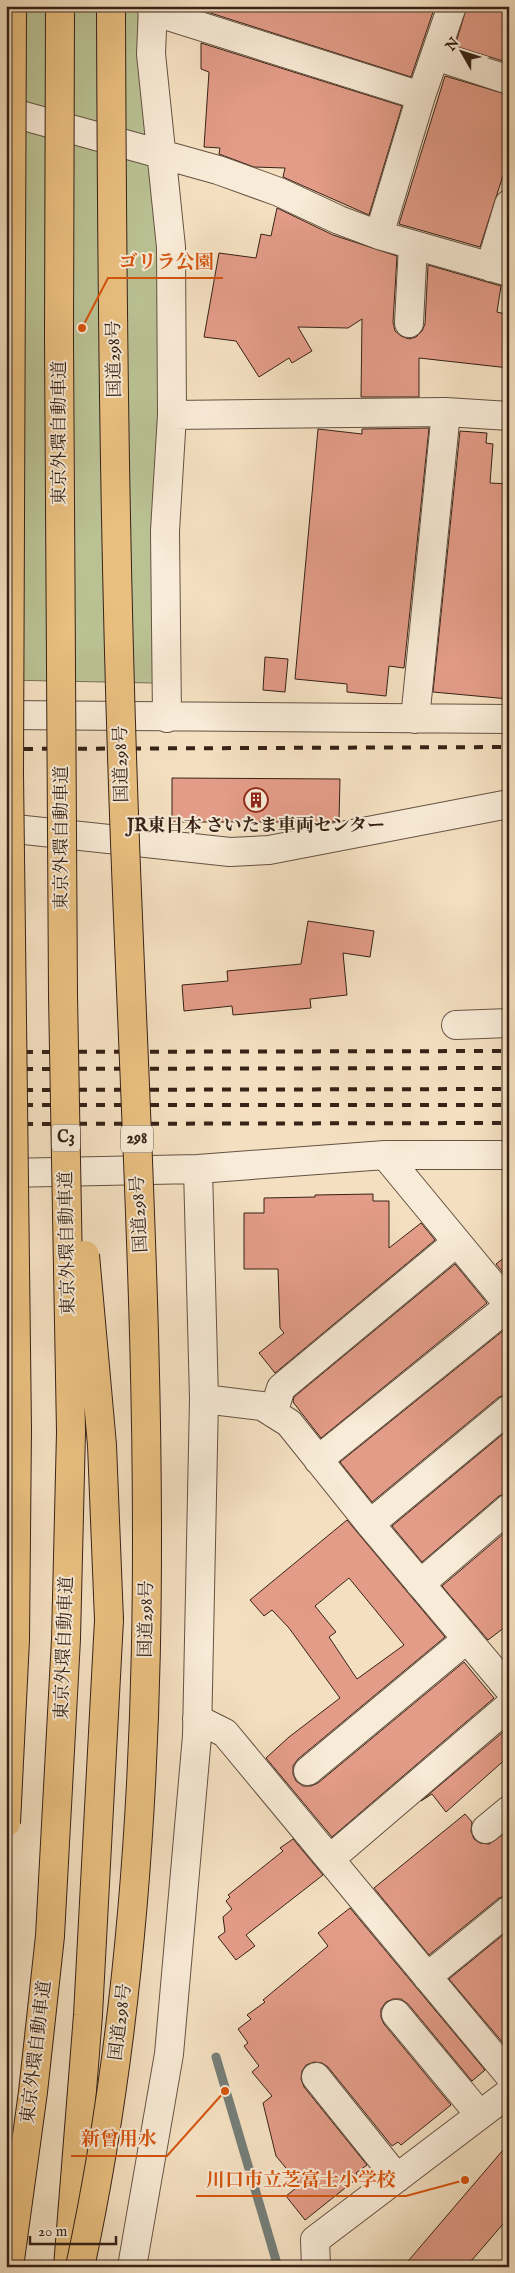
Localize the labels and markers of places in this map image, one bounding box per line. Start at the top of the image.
callout: ゴリラ公園 [108,244,223,278]
building icon: JR東日本 さいたま車両センター [243,787,269,813]
place label: JR東日本 さいたま車両センター [125,815,385,838]
callout: 新曾用水 [71,2122,167,2156]
callout: 川口市立芝富士小学校 [196,2162,406,2196]

